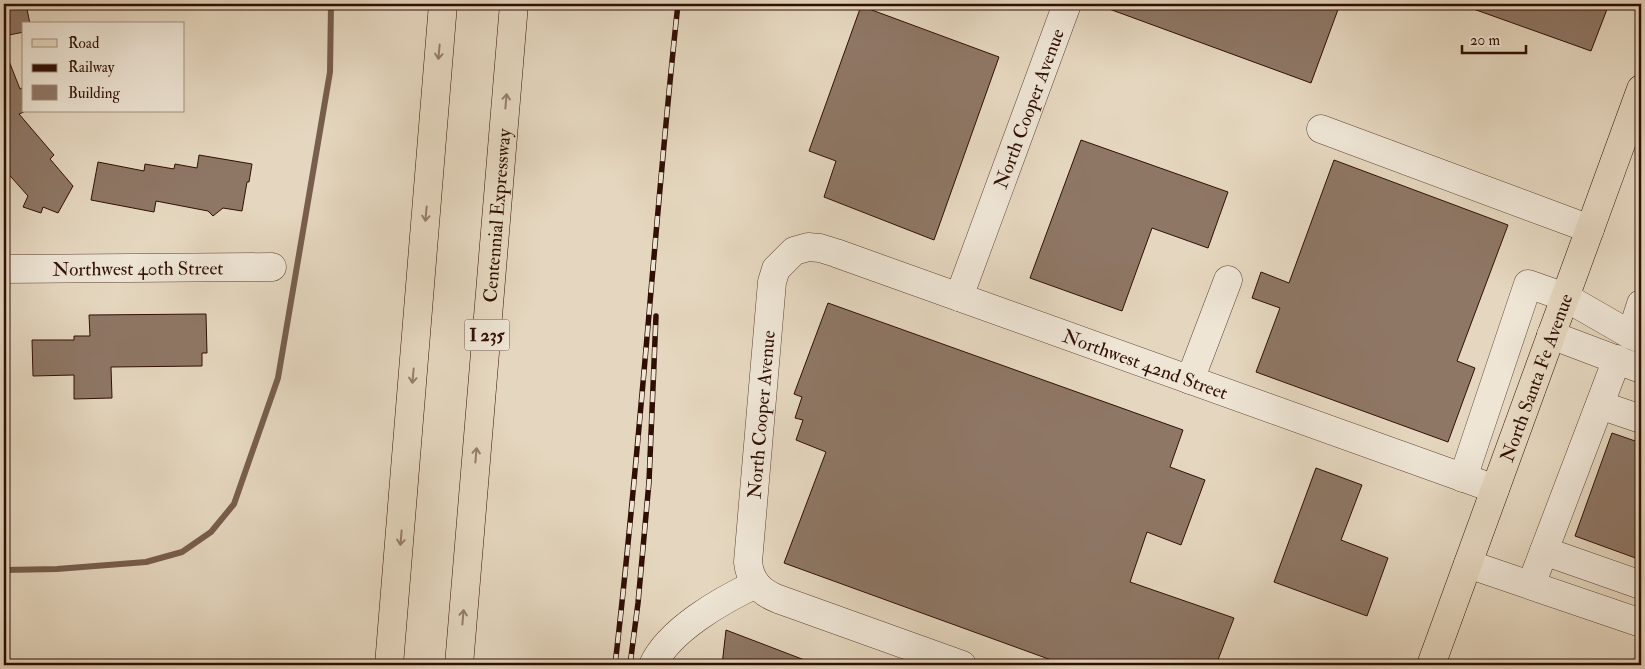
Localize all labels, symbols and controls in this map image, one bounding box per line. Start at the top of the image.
legend [22,22,185,112]
scale bar [1462,22,1526,54]
street label: North Cooper Avenue [989,25,1070,192]
text: 20 m [1470,31,1500,50]
text: Road [68,34,100,53]
one-way arrow [434,44,444,60]
text: Railway [68,58,115,77]
text: Building [68,84,120,103]
one-way arrow [501,93,511,109]
street label: Centennial Expressway [478,127,517,304]
one-way arrow [422,206,431,222]
street label: Northwest 40th Street [52,256,224,282]
street label: North Santa Fe Avenue [1495,290,1578,465]
road number: I 235 [464,320,510,350]
street label: Northwest 42nd Street [1059,324,1231,405]
street label: North Cooper Avenue [742,329,781,500]
one-way arrow [409,368,418,384]
one-way arrow [472,447,481,463]
one-way arrow [396,530,405,546]
one-way arrow [458,609,468,625]

